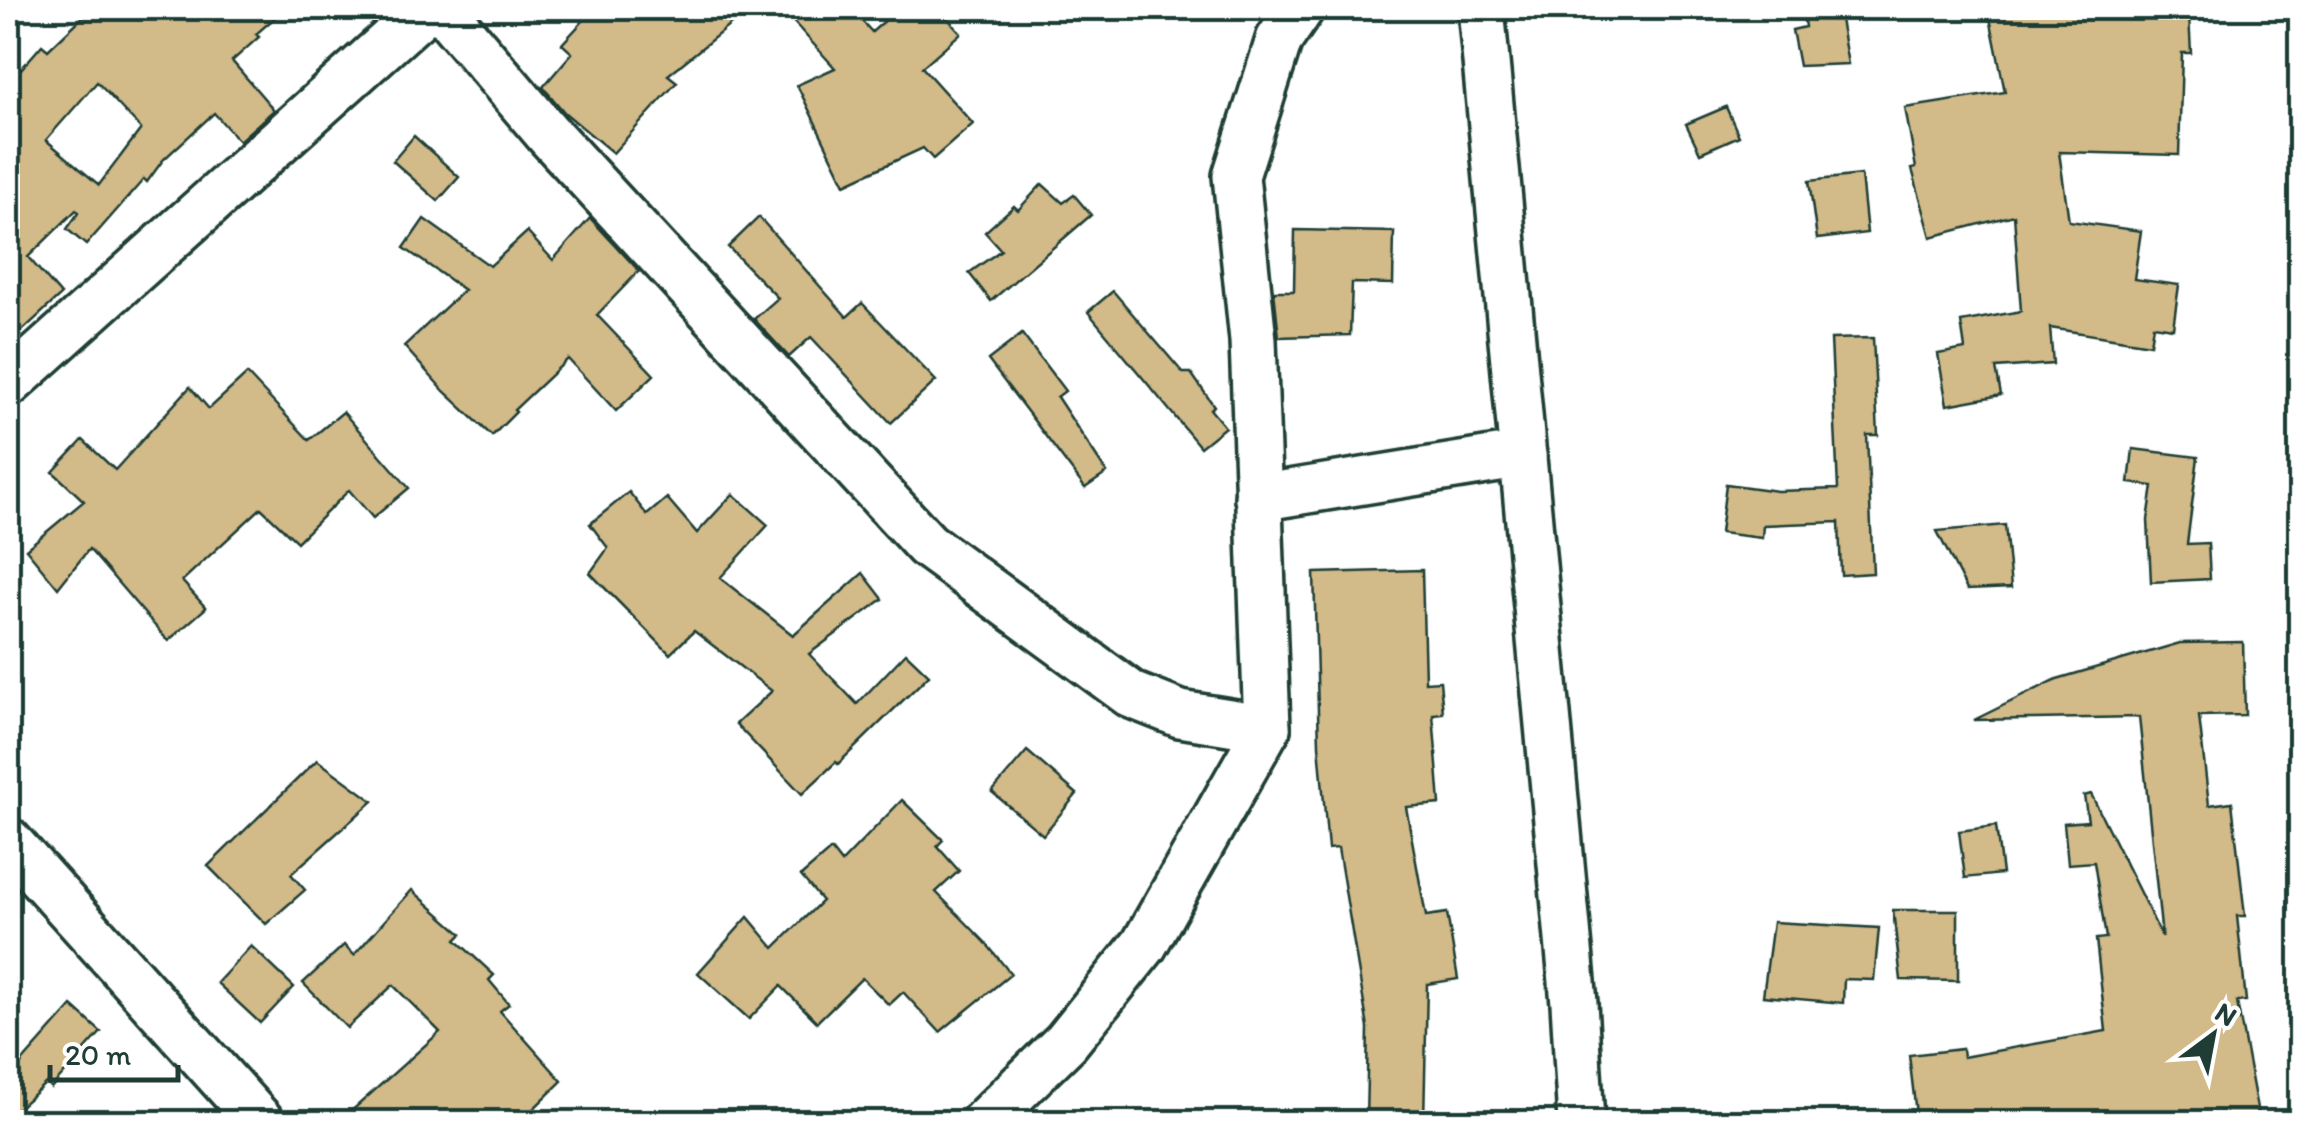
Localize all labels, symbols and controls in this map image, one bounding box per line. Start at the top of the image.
north arrow [2163,985,2263,1085]
text: N [2209,994,2243,1033]
scale bar [50,1020,178,1082]
text: 20 m [65,1036,131,1073]

